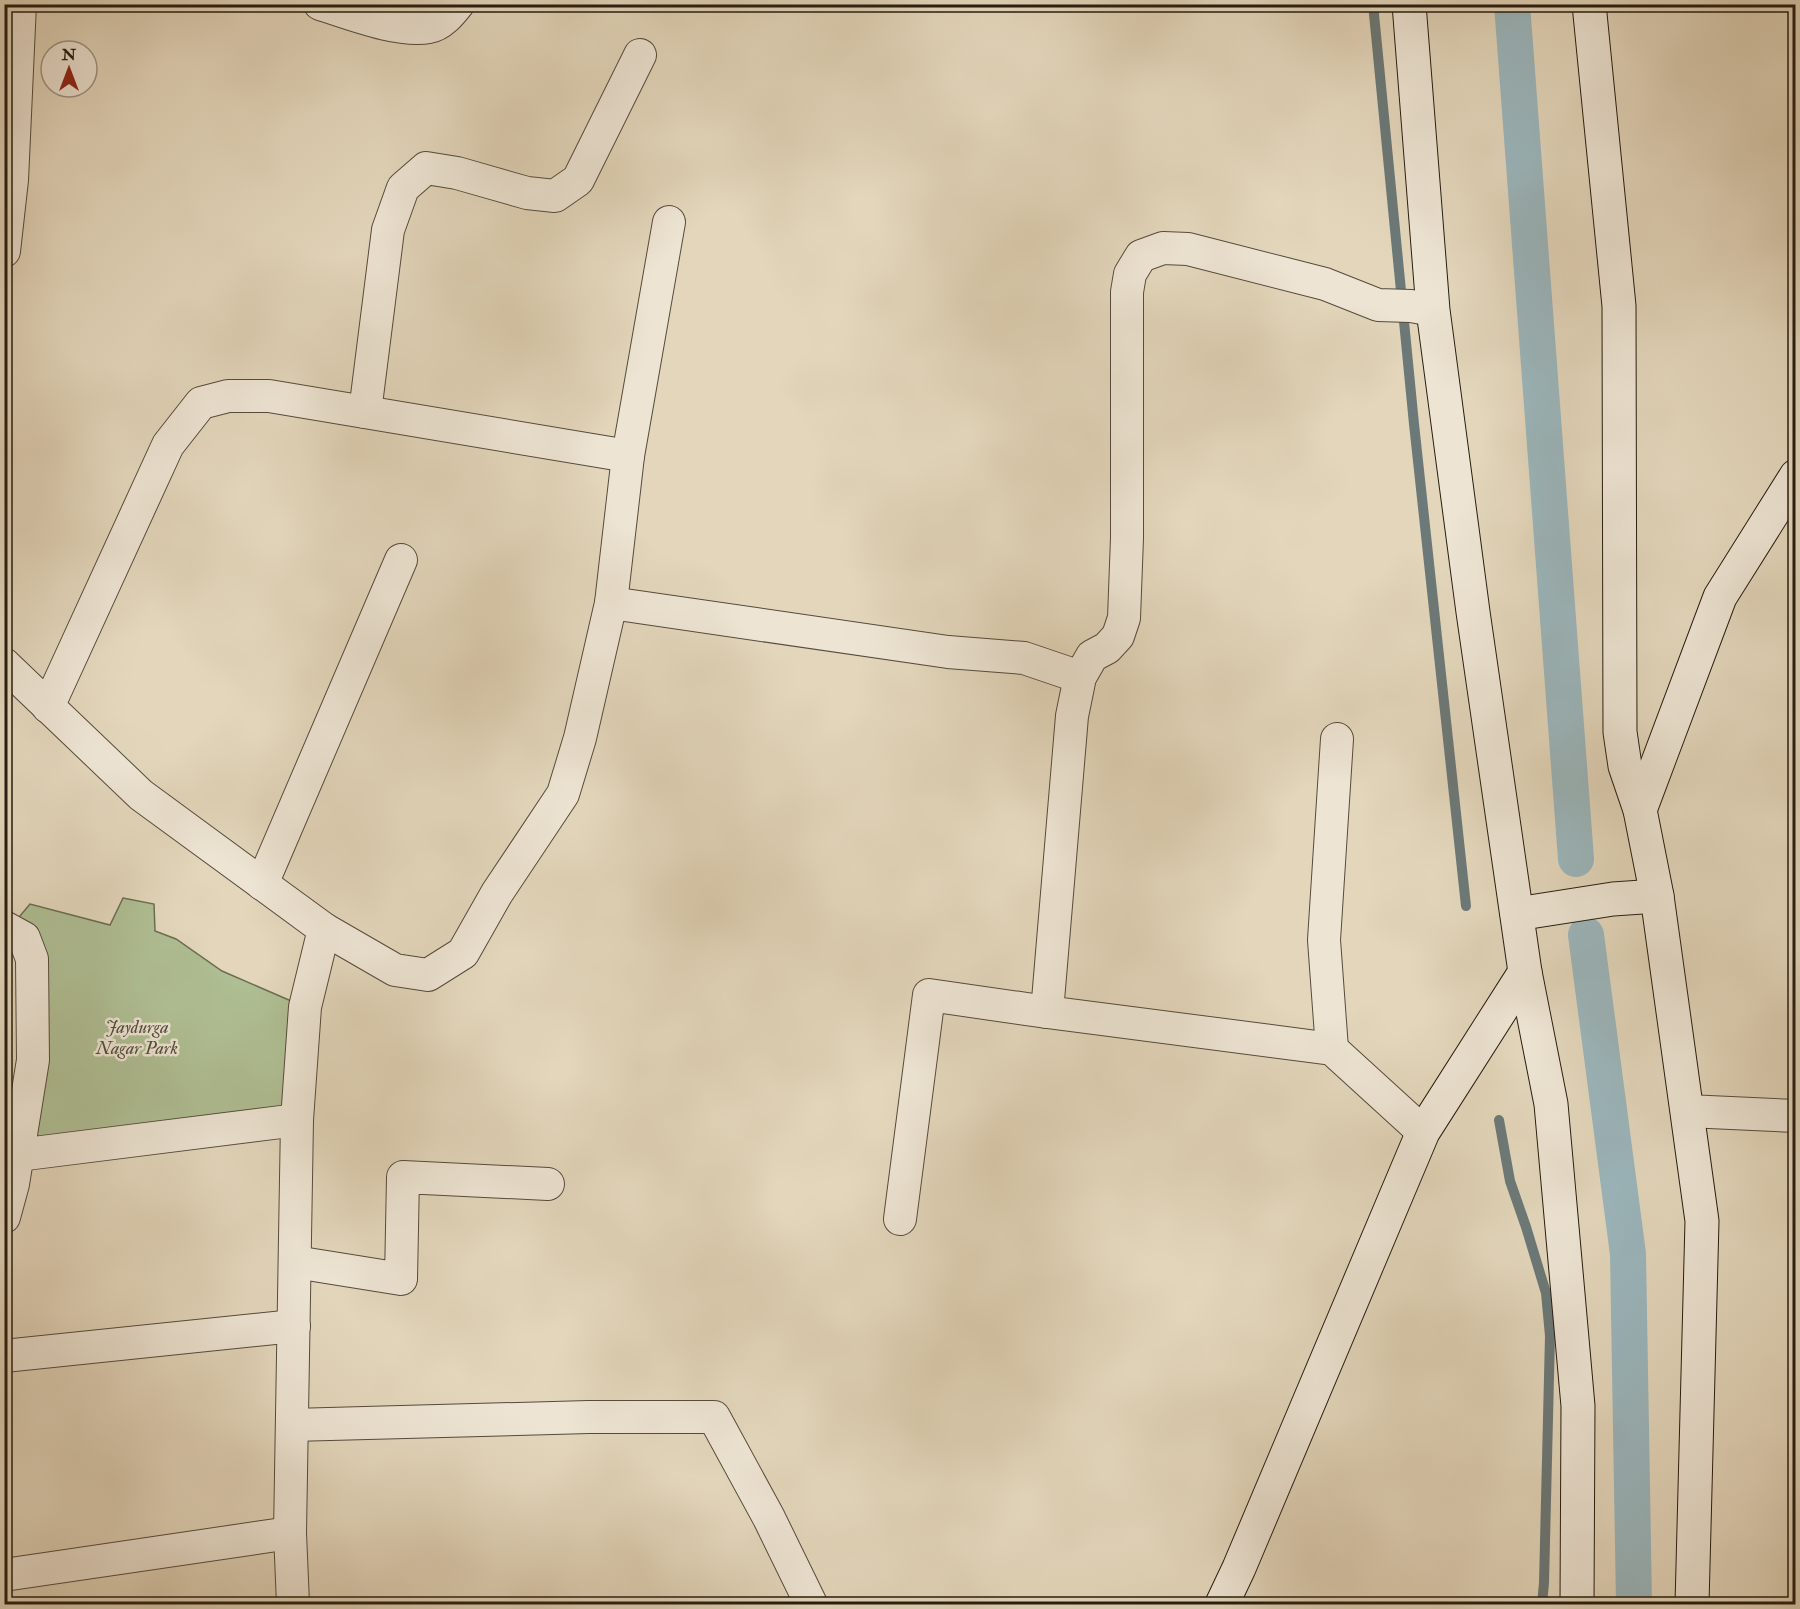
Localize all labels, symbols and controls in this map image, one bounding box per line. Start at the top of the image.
north arrow [39,39,99,99]
text: N [61,45,77,65]
park label: Jaydurga Nagar Park [95,1016,178,1060]

